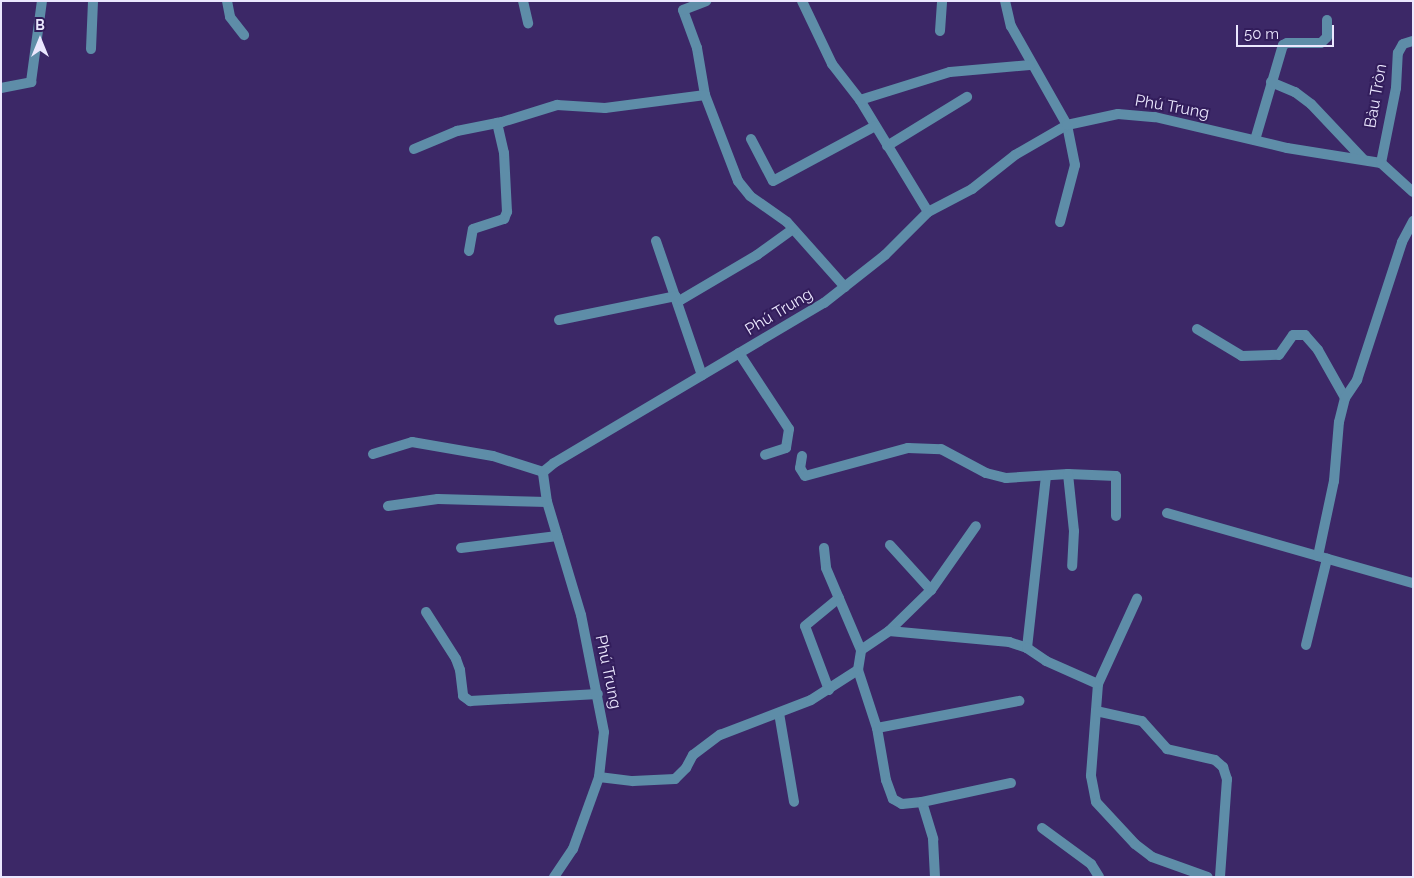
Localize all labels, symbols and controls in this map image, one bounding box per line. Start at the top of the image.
north arrow [15,15,65,65]
scale bar [1239,15,1336,47]
text: B [35,17,45,33]
text: 50 m [1244,25,1279,43]
street label: Bàu Tròn [1361,62,1391,130]
street label: Phú Trung [1133,91,1211,123]
street label: Phú Trung [742,284,816,340]
street label: Phú Trung [591,633,625,711]

